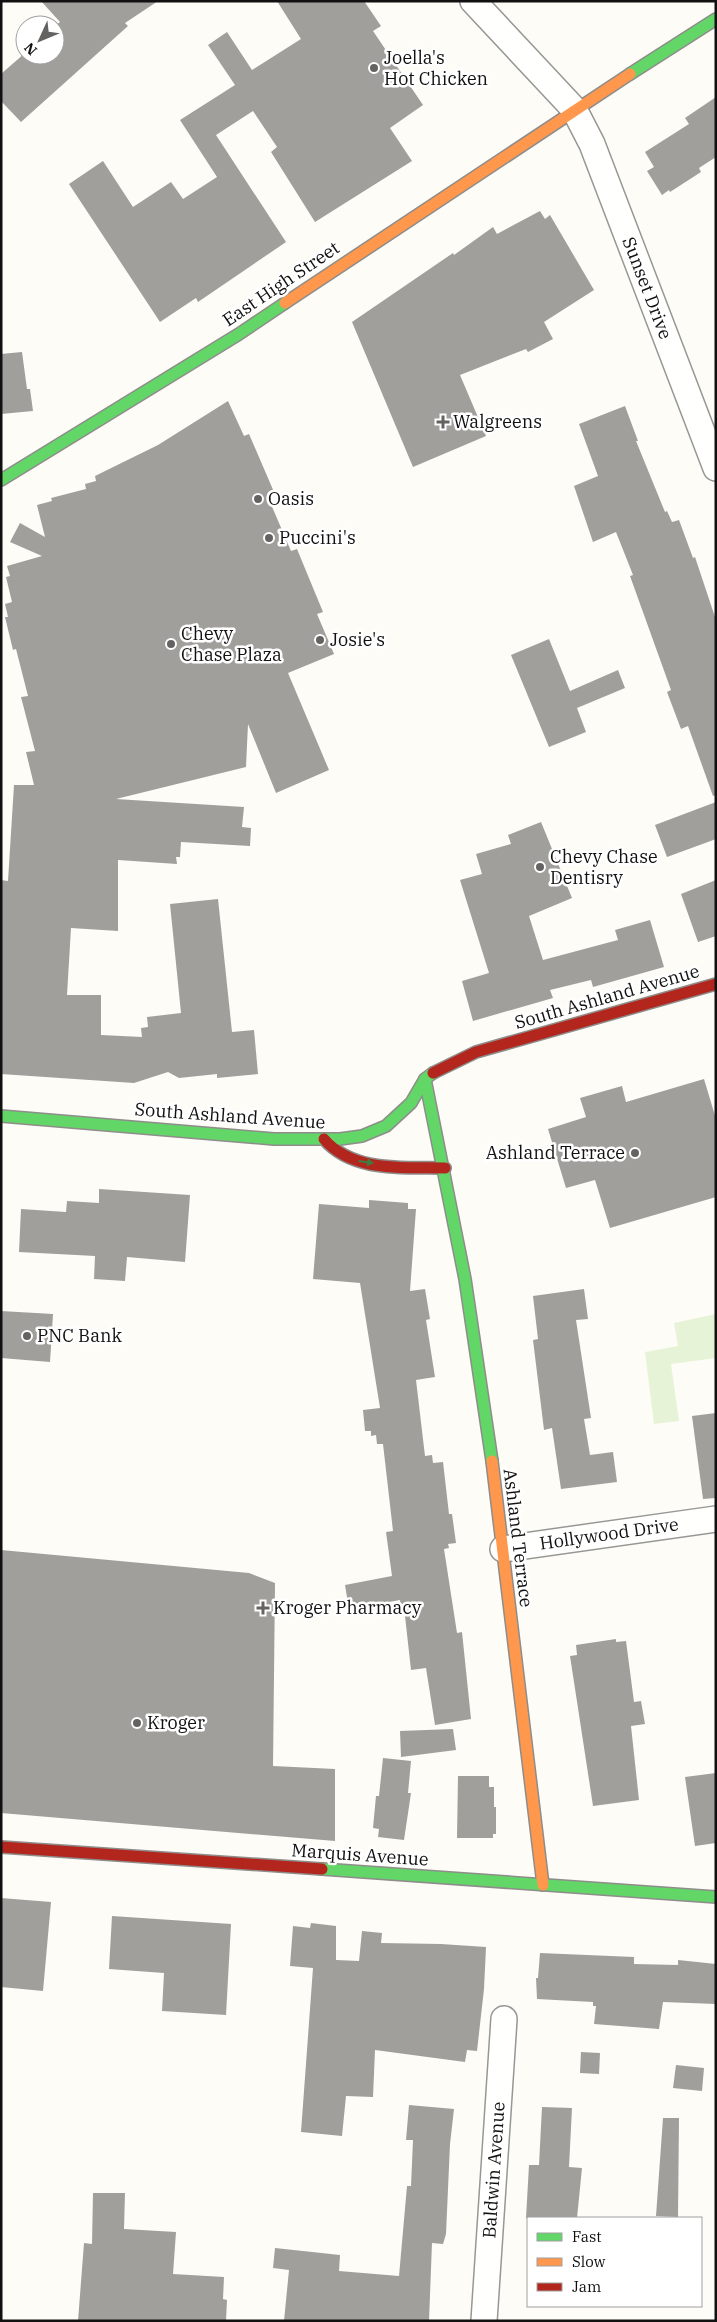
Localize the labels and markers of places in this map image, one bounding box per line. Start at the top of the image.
place label: Joella's Hot Chicken [384,46,488,90]
marker: Joella's Hot Chicken [368,62,380,74]
place label: Walgreens [453,410,542,433]
marker: Walgreens [437,416,449,428]
place label: Oasis [268,487,314,510]
marker: Oasis [252,493,264,505]
place label: Puccini's [279,526,356,549]
marker: Puccini's [263,532,275,544]
place label: Chevy Chase Plaza [181,622,282,666]
place label: Josie's [330,628,385,651]
marker: Josie's [314,634,326,646]
marker: Chevy Chase Plaza [165,638,177,650]
place label: Chevy Chase Dentisry [550,845,658,889]
marker: Chevy Chase Dentisry [534,861,546,873]
place label: Ashland Terrace [486,1141,625,1164]
marker: Ashland Terrace [629,1147,641,1159]
place label: PNC Bank [37,1324,123,1347]
marker: PNC Bank [21,1330,33,1342]
place label: Kroger Pharmacy [273,1596,422,1619]
marker: Kroger Pharmacy [257,1602,269,1614]
place label: Kroger [147,1711,205,1734]
marker: Kroger [131,1717,143,1729]

